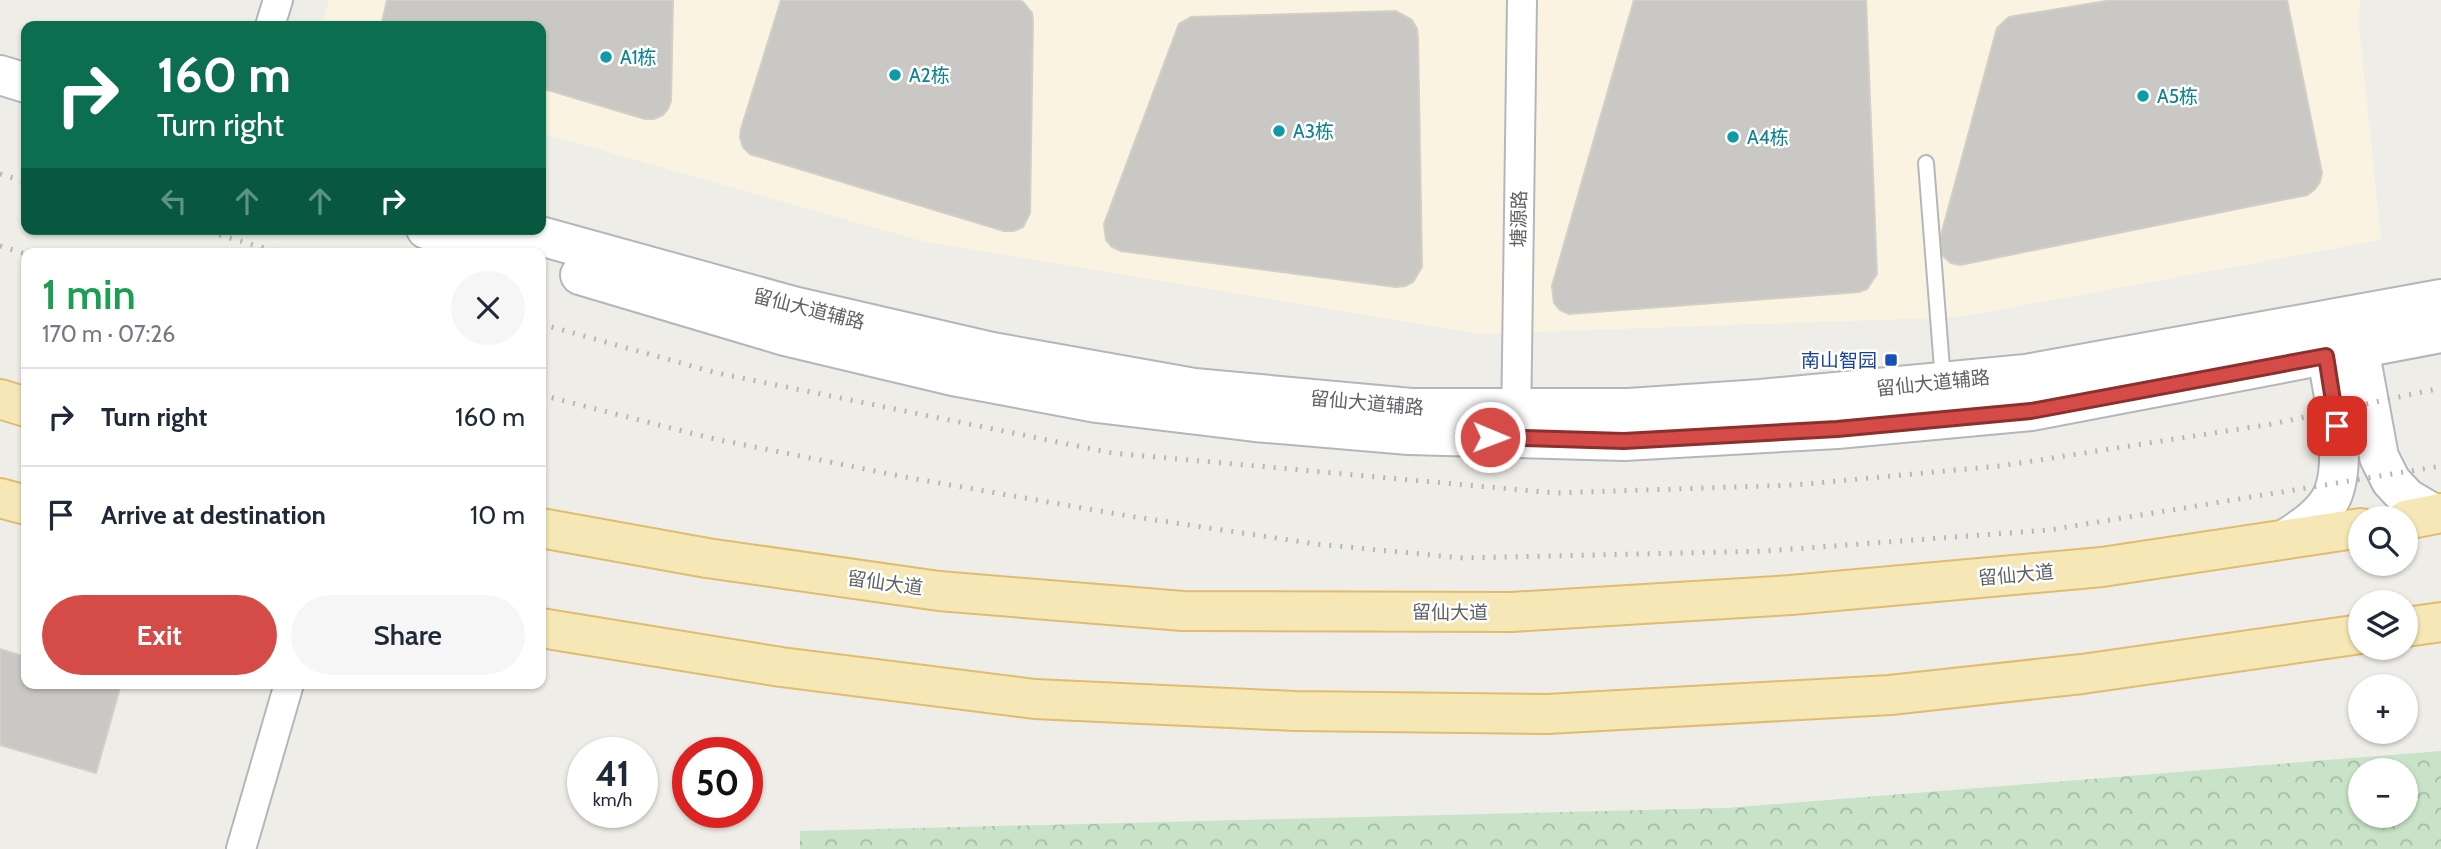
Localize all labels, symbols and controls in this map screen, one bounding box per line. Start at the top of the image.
text: 160 m [157,45,291,104]
place label: A1栋 [620,46,657,69]
icon: right [42,49,133,140]
marker: A1栋 [598,49,614,65]
place label: A2栋 [909,64,950,87]
marker: A2栋 [887,67,903,83]
place label: A5栋 [2157,85,2198,108]
marker: A5栋 [2135,88,2151,104]
text: Turn right [157,105,284,144]
place label: A3栋 [1293,120,1334,143]
marker: A3栋 [1271,123,1287,139]
place label: A4栋 [1747,126,1789,149]
marker: A4栋 [1725,129,1741,145]
icon: left [155,182,193,220]
icon: ahead [228,182,266,220]
icon: ahead [301,182,339,220]
icon: right [374,182,412,220]
street label: 塘源路 [1507,190,1531,248]
text: 1 min [42,268,136,320]
button: close [451,271,525,345]
street label: 留仙大道辅路 [751,284,867,334]
text: 170 m · 07:26 [42,320,175,348]
place label: 南山智园 [1801,349,1877,372]
marker: 南山智园 [1883,352,1899,368]
street label: 留仙大道辅路 [1875,366,1991,400]
street label: 留仙大道辅路 [1309,387,1425,419]
pin [2307,396,2367,456]
icon: right [42,398,80,436]
position arrow [1453,400,1527,474]
text: Turn right [101,401,207,433]
text: 160 m [455,401,525,433]
icon: arrive [2318,407,2356,445]
icon: arrive [42,496,80,534]
text: Arrive at destination [101,499,326,531]
text: 10 m [470,499,525,531]
map controls [2348,506,2418,828]
button: search [2348,506,2418,576]
street label: 留仙大道 [1977,560,2055,590]
street label: 留仙大道 [846,566,924,600]
button: layers [2348,590,2418,660]
button: Exit [42,595,277,675]
button: Share [291,595,525,675]
street label: 留仙大道 [1412,601,1488,624]
button: + [2348,674,2418,744]
speed limit sign: 50 [672,737,763,828]
text: 41 [595,752,630,795]
button: − [2348,758,2418,828]
text: km/h [593,789,632,811]

